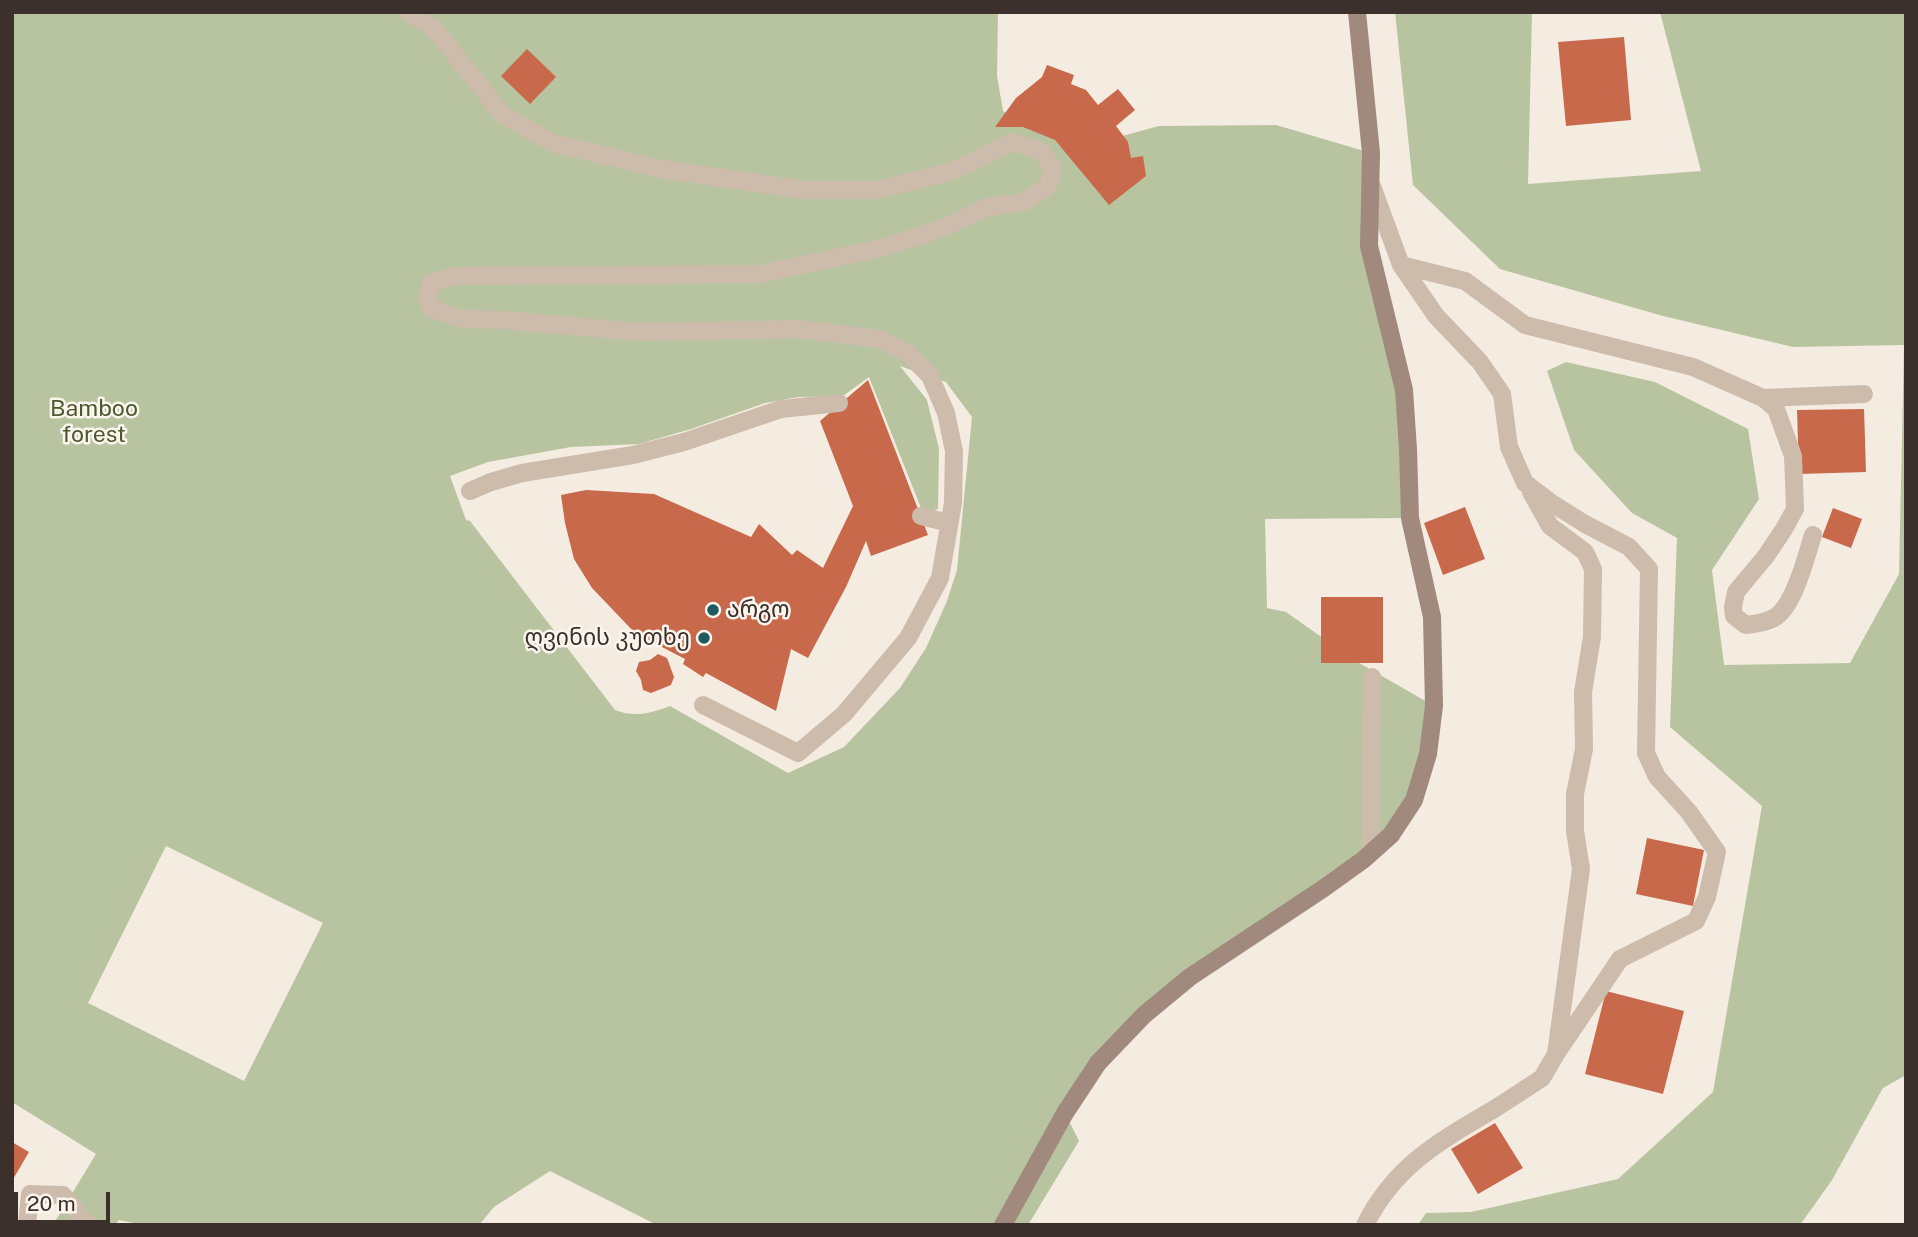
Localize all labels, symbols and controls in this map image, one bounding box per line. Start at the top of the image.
park label: Bamboo forest [50,395,138,449]
place label: არგო [727,596,790,624]
marker: არგო [705,602,721,618]
place label: ღვინის კუთხე [524,624,690,652]
marker: ღვინის კუთხე [696,630,712,646]
scale bar [18,1178,114,1222]
text: 20 m [27,1191,76,1216]

